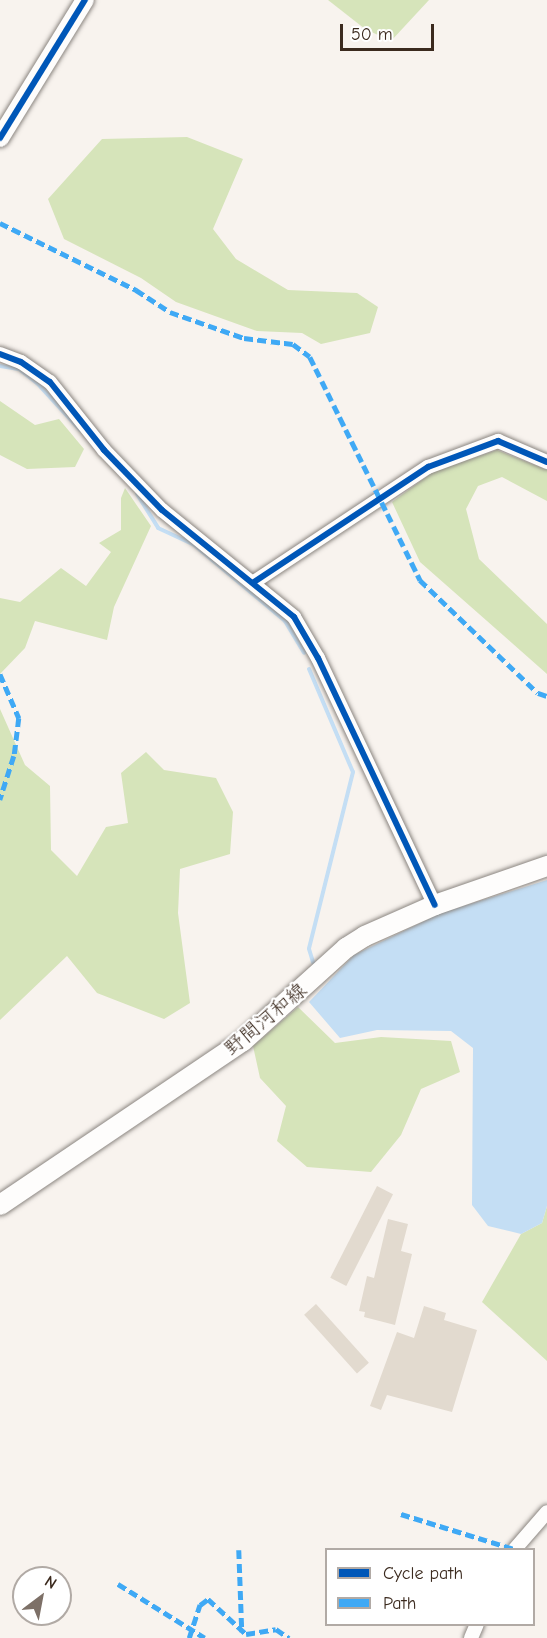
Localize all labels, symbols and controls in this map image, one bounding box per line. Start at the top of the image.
scale bar [343,12,438,50]
text: 50 m [351,24,393,45]
street label: 野間河和線 [219,978,311,1060]
legend [325,1548,535,1626]
text: Cycle path [383,1563,463,1584]
north arrow [12,1566,72,1626]
text: N [41,1572,60,1593]
text: Path [383,1593,416,1614]

